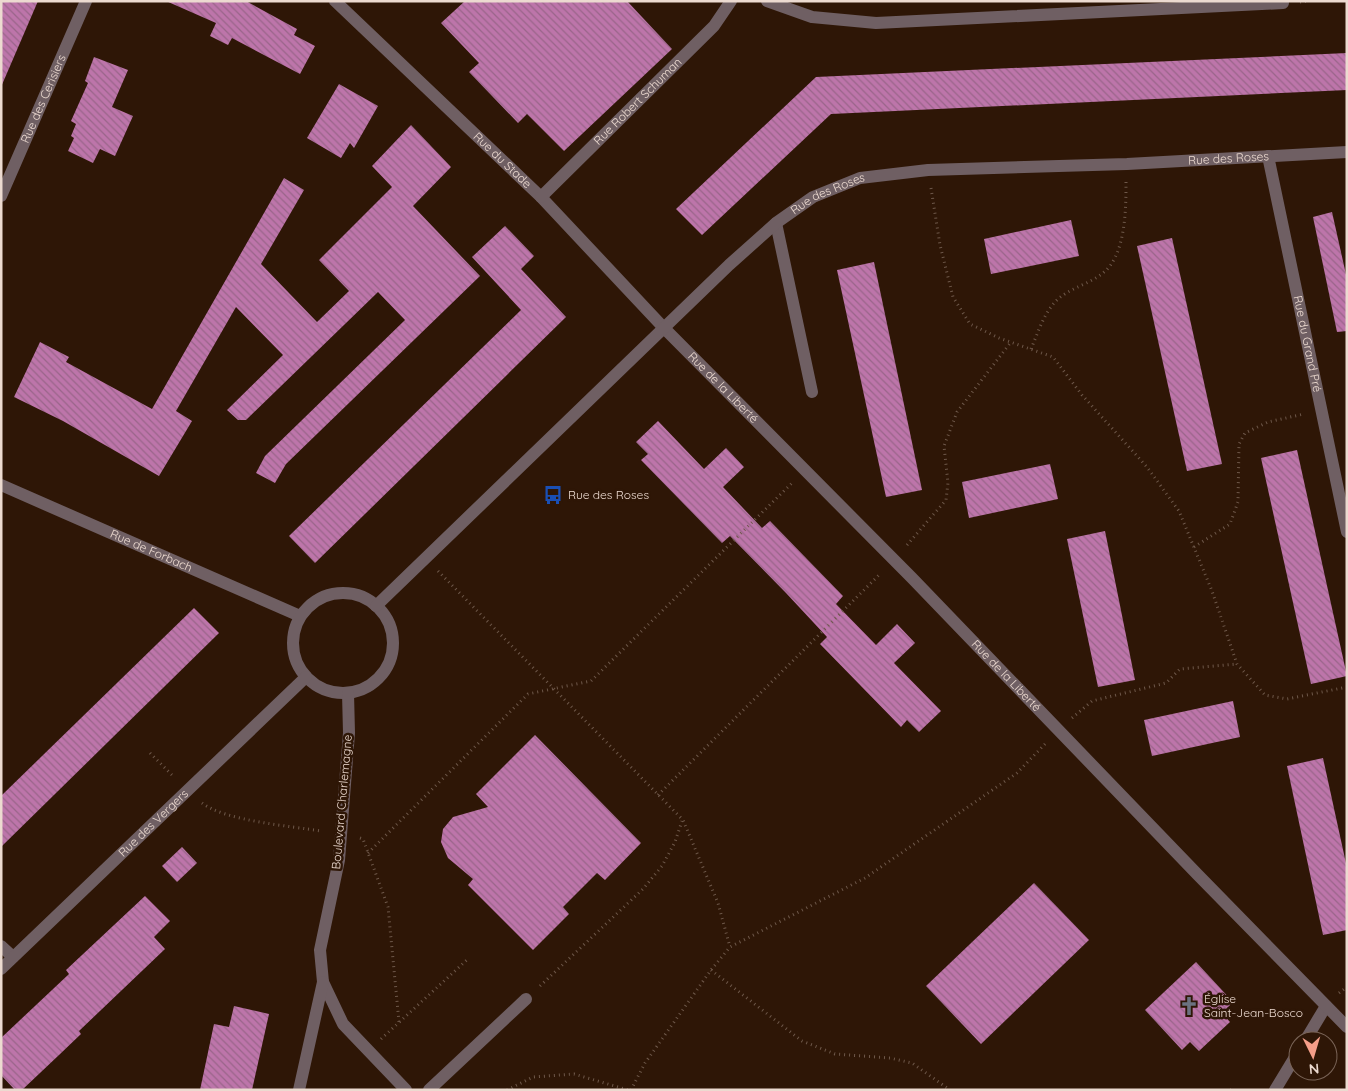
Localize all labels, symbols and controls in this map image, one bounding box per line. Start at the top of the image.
street label: Rue des Cerisiers [17,52,69,145]
street label: Rue Robert Schuman [590,54,685,148]
street label: Rue du Stade [471,129,535,191]
street label: Rue des Roses [1188,148,1270,168]
street label: Rue des Roses [787,169,866,217]
street label: Rue du Grand Pré [1291,294,1325,394]
street label: Rue de la Liberté [685,349,762,426]
bus stop icon: Rue des Roses [542,484,564,506]
place label: Rue des Roses [568,487,649,502]
street label: Rue de Forbach [108,526,195,575]
street label: Rue de la Liberté [969,636,1045,715]
street label: Boulevard Charlemagne [328,734,355,870]
street label: Rue des Vergers [115,786,191,860]
place label: Église Saint-Jean-Bosco [1204,991,1303,1020]
church icon: Église Saint-Jean-Bosco [1178,995,1200,1017]
north arrow [1288,1031,1338,1081]
text: N [1308,1060,1320,1078]

